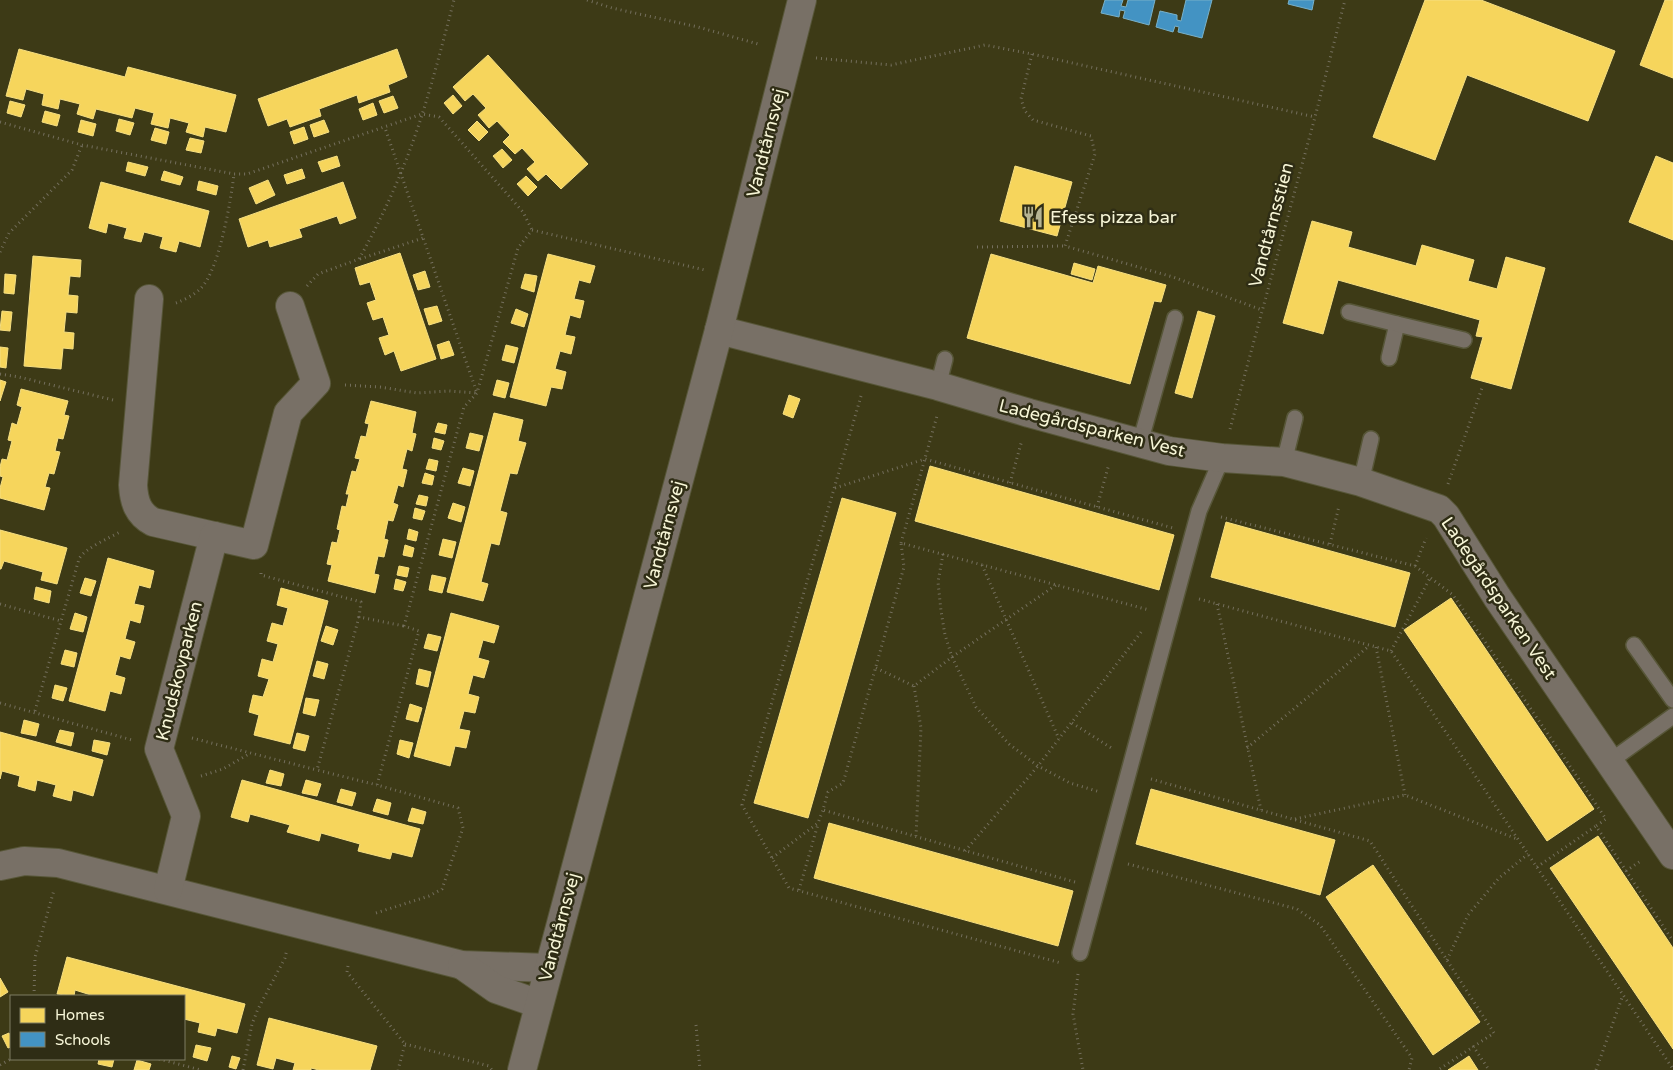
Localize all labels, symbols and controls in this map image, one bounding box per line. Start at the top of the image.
street label: Vandtårnsvej [742,86,790,200]
street label: Vandtårnsstien [1244,160,1298,290]
restaurant icon: Efess pizza bar [1020,204,1046,230]
place label: Efess pizza bar [1050,206,1177,228]
street label: Ladegårdsparken Vest [997,394,1187,462]
street label: Vandtårnsvej [639,478,689,592]
street label: Ladegårdsparken Vest [1436,513,1562,683]
street label: Knudskovparken [151,599,207,743]
street label: Vandtårnsvej [534,870,584,984]
legend [10,995,185,1060]
text: Homes [55,1006,105,1024]
text: Schools [55,1031,111,1049]

